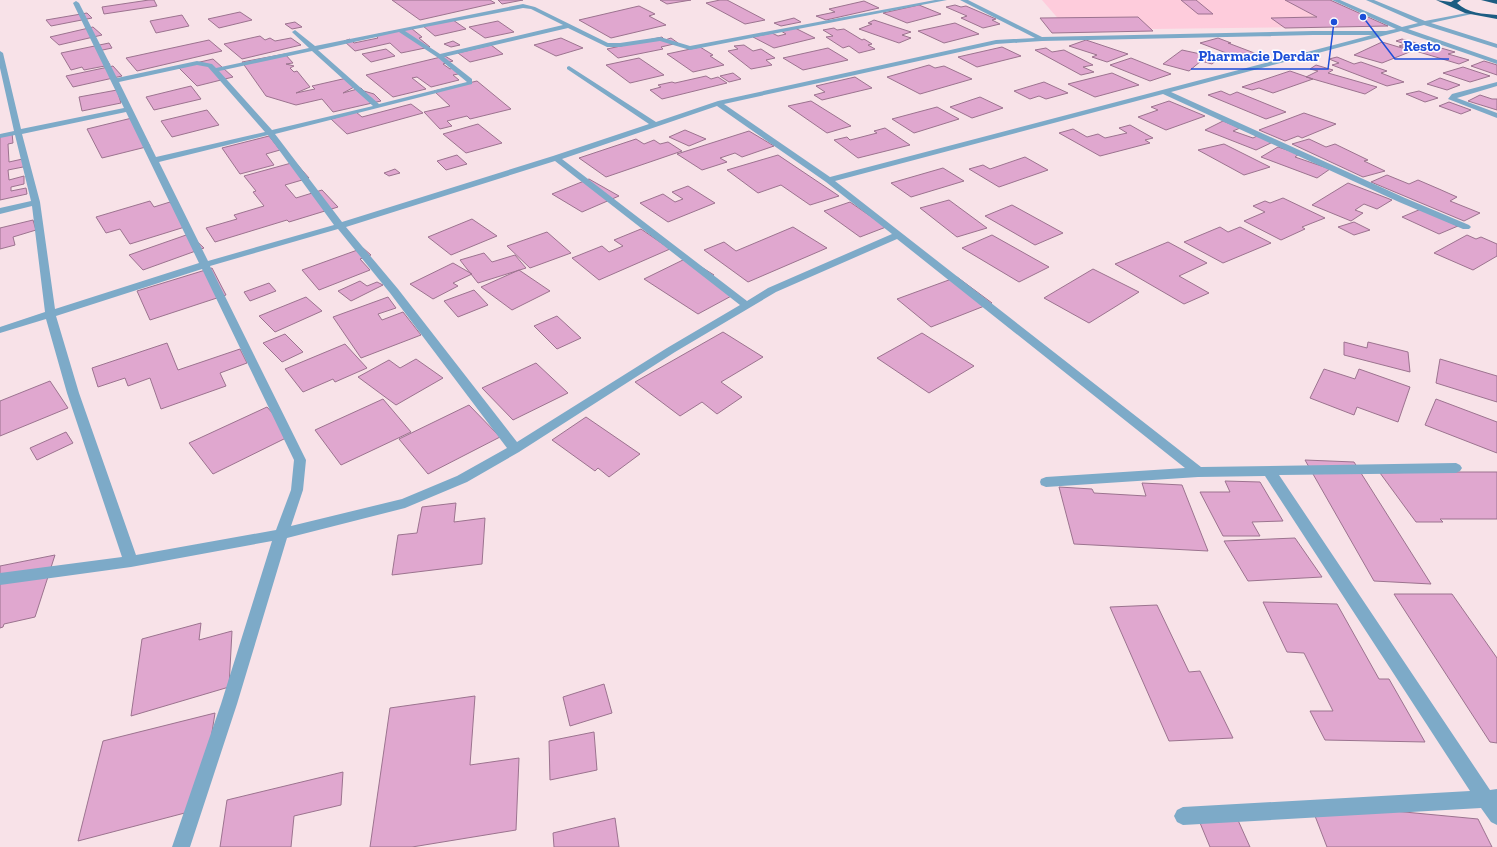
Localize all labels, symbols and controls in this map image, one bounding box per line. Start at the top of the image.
callout: Resto [1395,32,1449,59]
text: Resto [1403,37,1441,55]
callout: Pharmacie Derdar [1191,42,1328,69]
text: Pharmacie Derdar [1198,47,1320,65]

